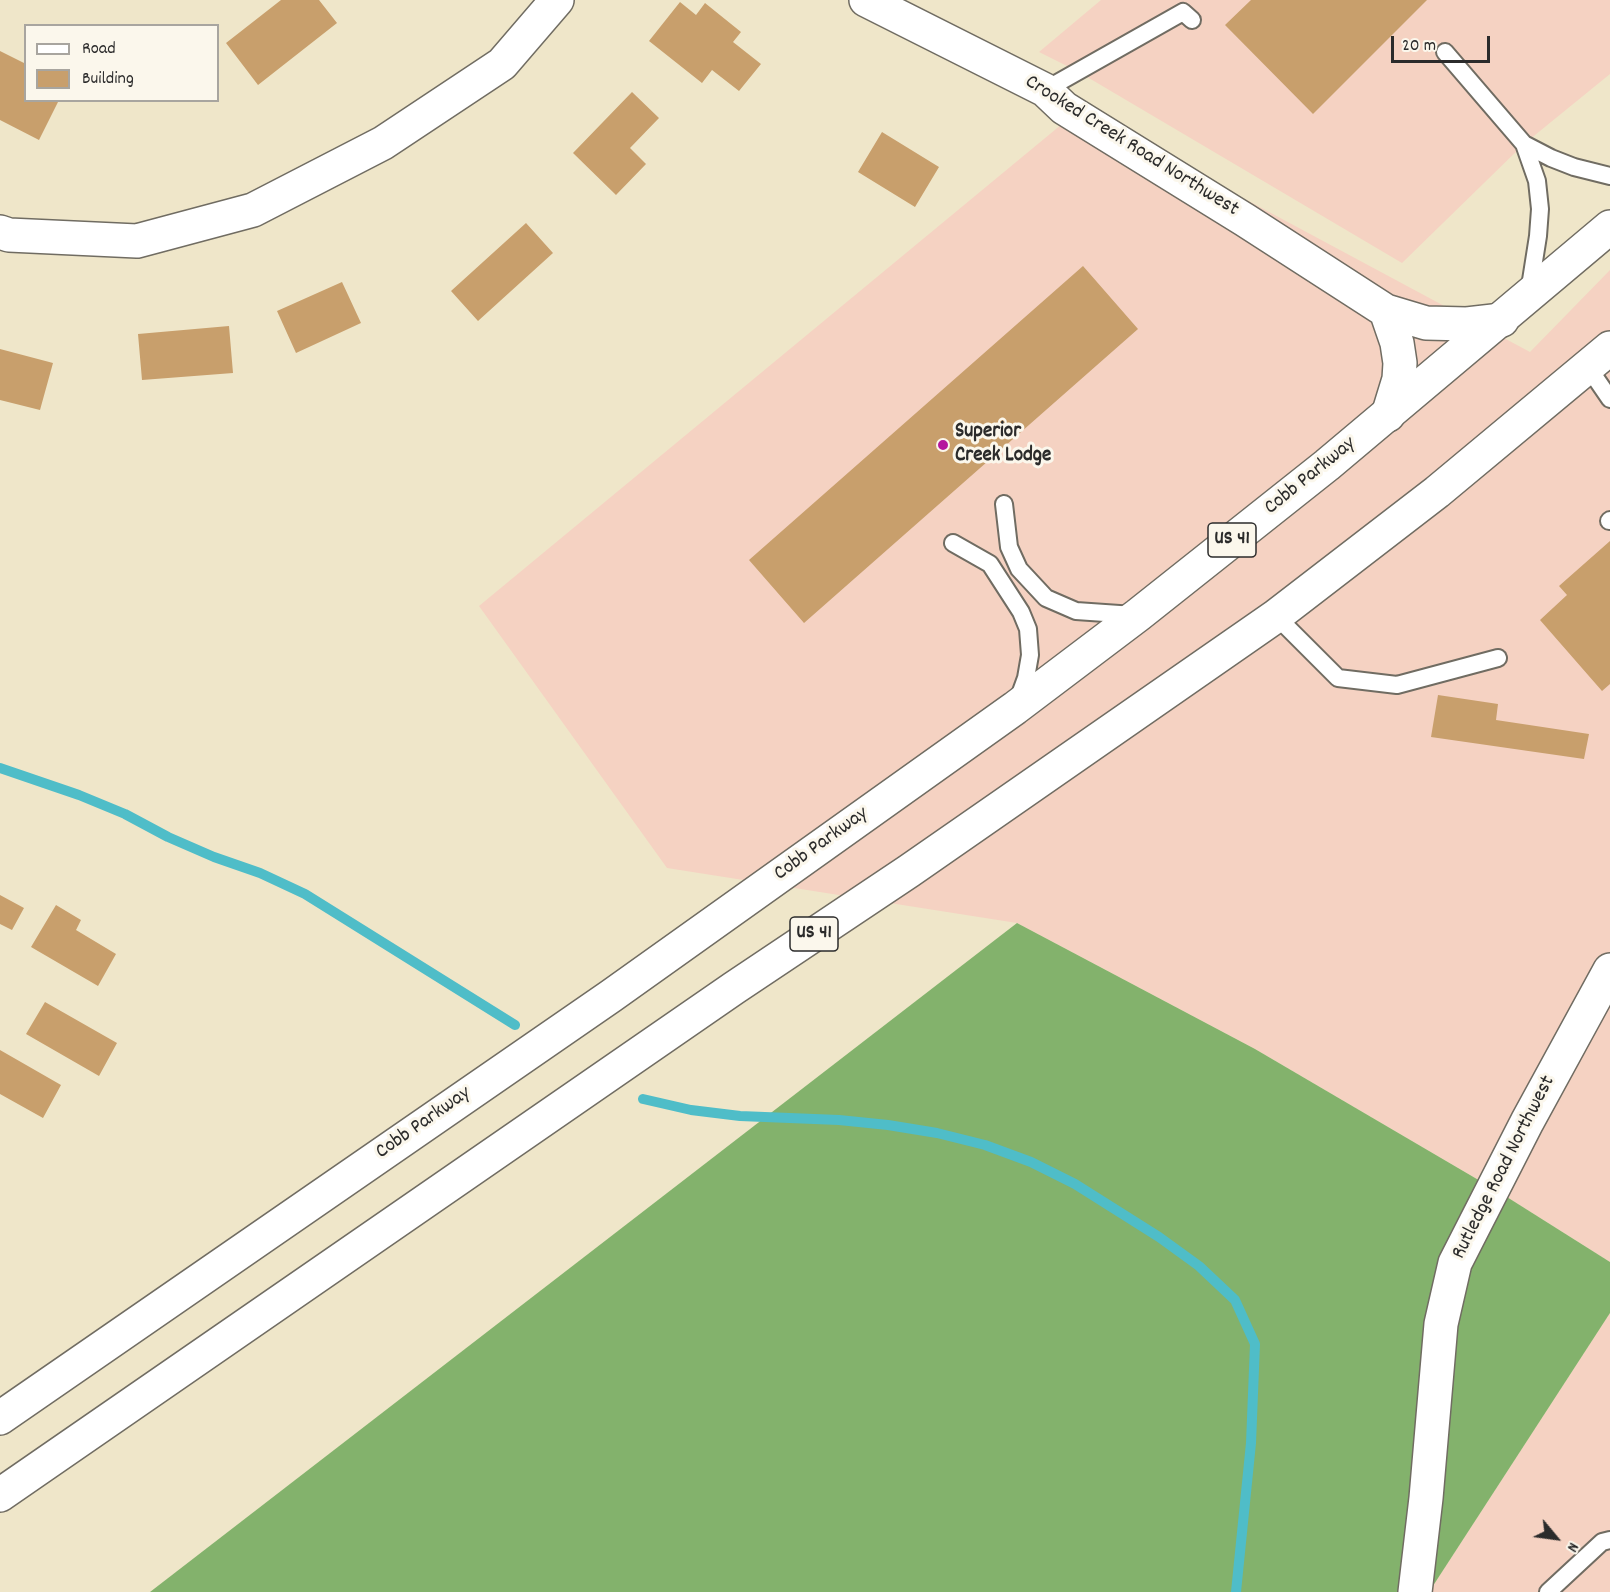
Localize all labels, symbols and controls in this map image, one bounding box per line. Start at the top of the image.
legend [24,24,219,102]
scale bar [1394,24,1493,62]
text: 20 m [1402,34,1436,59]
text: Road [82,37,116,62]
text: Building [82,67,134,92]
street label: Crooked Creek Road Northwest [1019,71,1243,223]
place label: Superior Creek Lodge [955,420,1051,470]
street label: Cobb Parkway [1260,432,1362,522]
marker: Superior Creek Lodge [936,438,950,452]
road number: US 41 [1208,523,1256,557]
street label: Cobb Parkway [770,802,874,888]
road number: US 41 [790,917,838,951]
street label: Rutledge Road Northwest [1448,1072,1562,1264]
street label: Cobb Parkway [372,1082,476,1166]
north arrow [1526,1508,1586,1568]
text: N [1560,1538,1584,1556]

